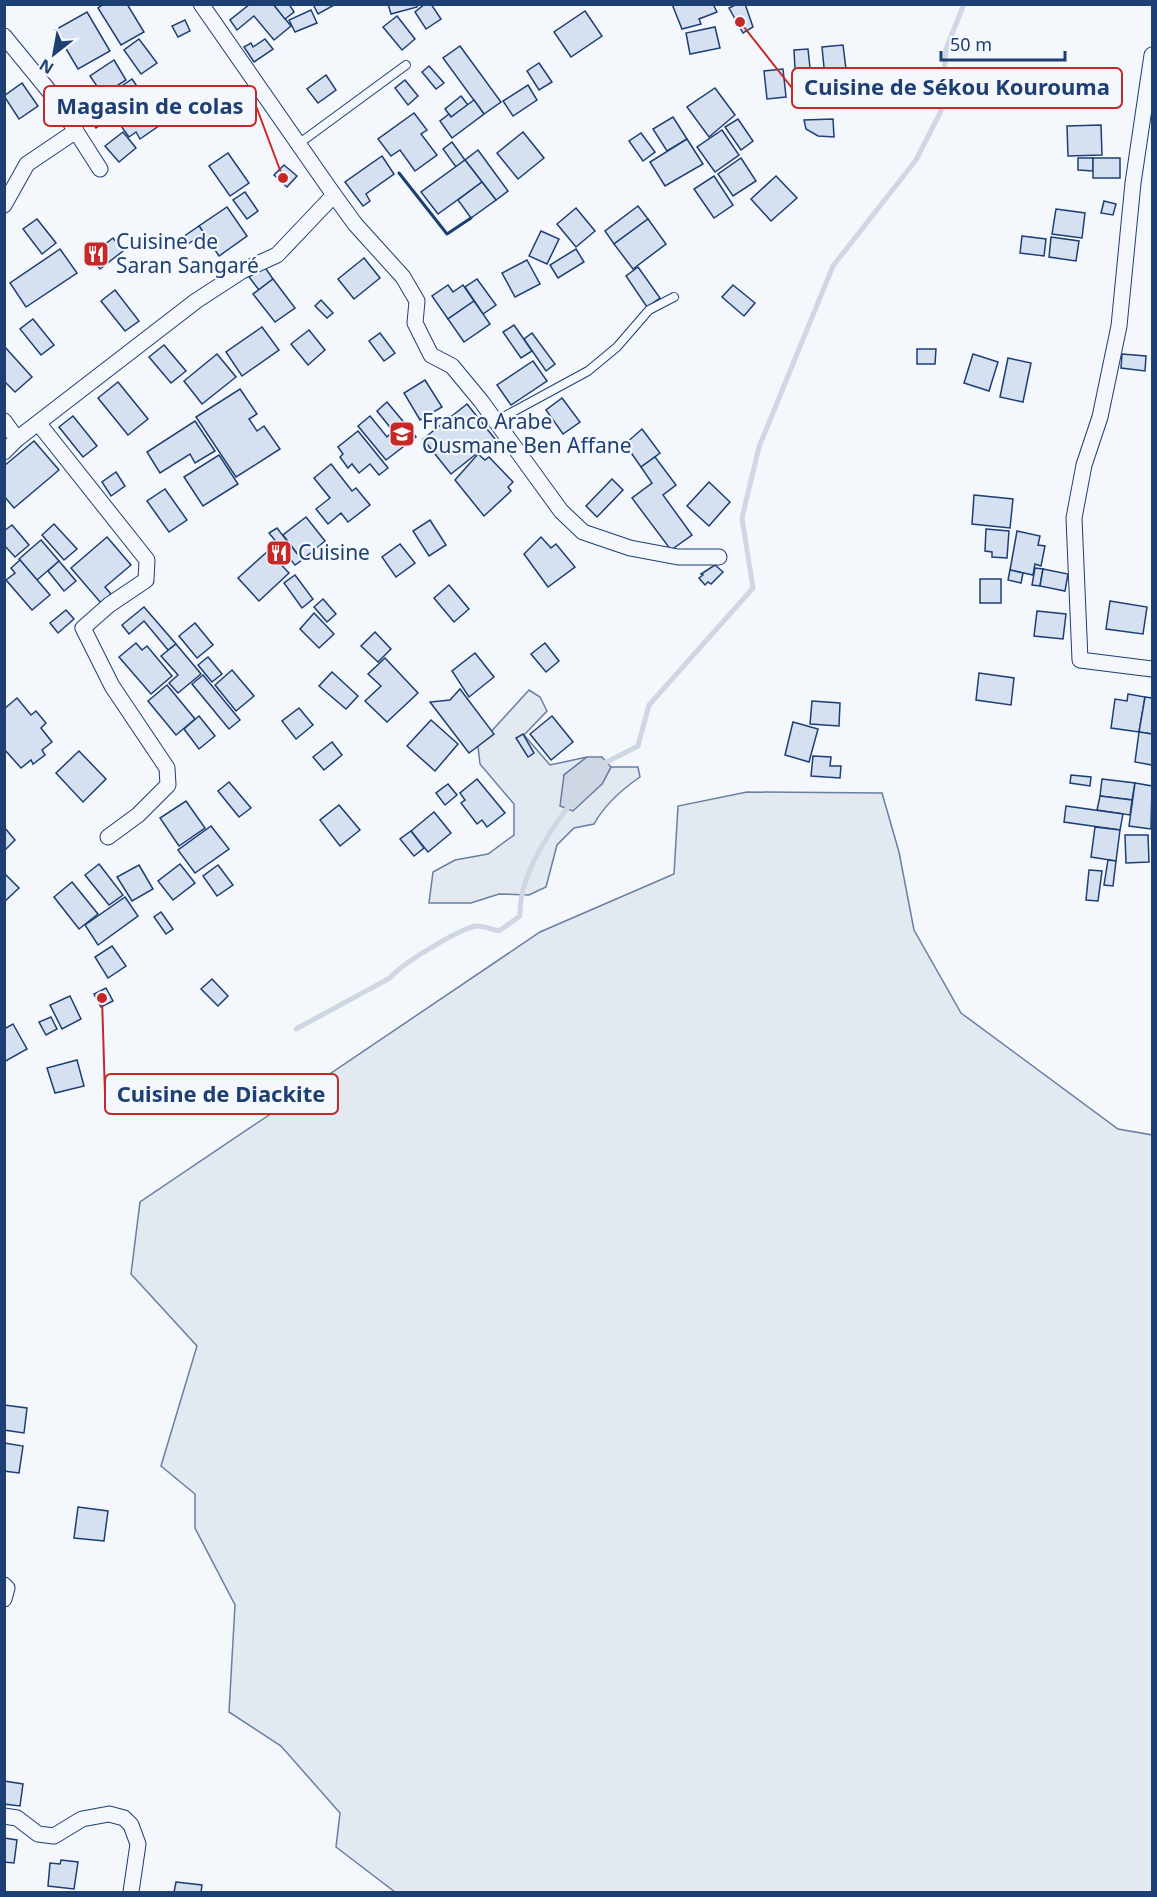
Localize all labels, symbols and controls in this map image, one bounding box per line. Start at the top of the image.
north arrow [24,24,84,84]
scale bar [941,24,1066,62]
text: 50 m [950,32,992,56]
text: N [35,54,58,80]
callout: Cuisine de Sékou Kourouma [792,68,1122,108]
text: Cuisine de Sékou Kourouma [804,71,1110,101]
callout: Magasin de colas [44,86,256,126]
text: Magasin de colas [56,90,244,120]
place label: Cuisine de Saran Sangaré [116,227,259,279]
restaurant icon: Cuisine de Saran Sangaré [81,239,111,269]
place label: Franco Arabe Ousmane Ben Affane [422,407,632,459]
school or university icon: Franco Arabe Ousmane Ben Affane [387,419,417,449]
restaurant icon: Cuisine [264,538,294,568]
place label: Cuisine [298,538,370,566]
callout: Cuisine de Diackite [105,1074,338,1114]
text: Cuisine de Diackite [117,1078,325,1108]

